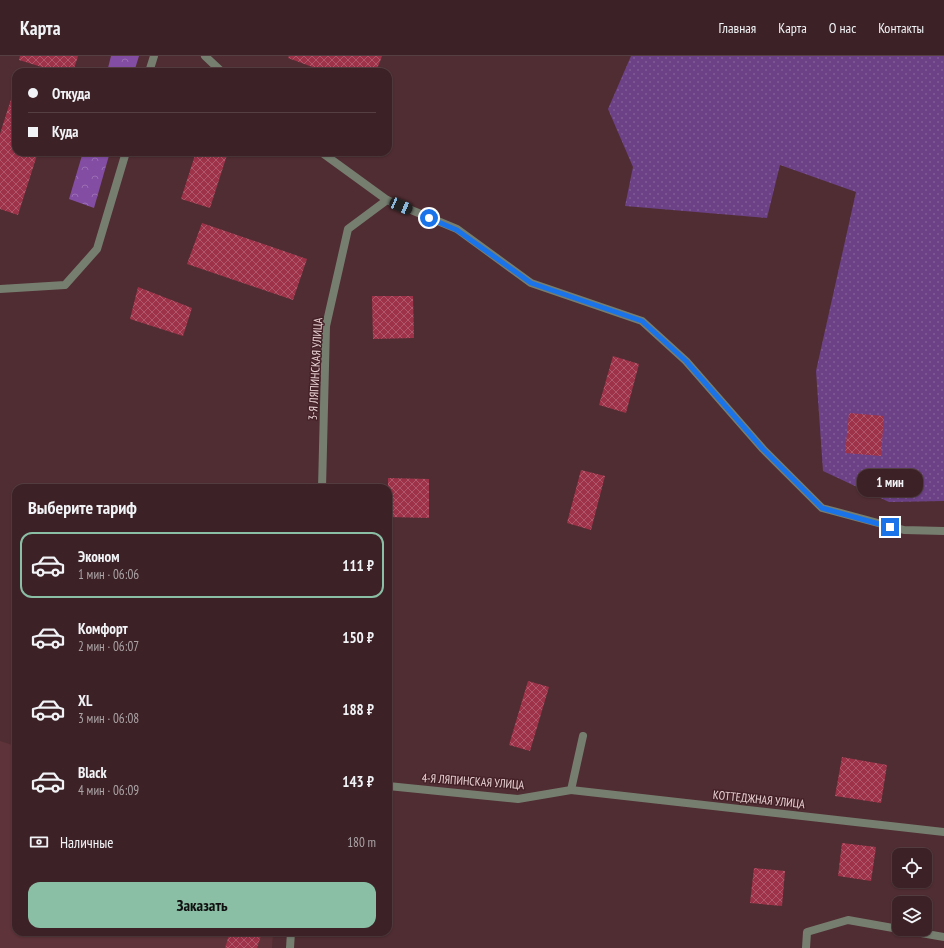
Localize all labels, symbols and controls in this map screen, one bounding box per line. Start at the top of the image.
text: Карта [20,16,61,40]
text: Главная [718,19,756,37]
text: Карта [778,19,807,37]
text: О нас [829,19,856,37]
text: Контакты [878,19,924,37]
text: Откуда [52,84,91,103]
text: Куда [52,122,79,141]
car [388,196,414,216]
route start [420,209,438,227]
street label: 3-Я ЛЯПИНСКАЯ УЛИЦА [305,317,325,421]
callout: 1 мин [857,469,923,497]
text: 1 мин [876,474,904,491]
text: Выберите тариф [28,496,137,519]
route end [881,518,899,536]
icon: car [30,547,66,583]
text: Эконом [78,547,119,566]
text: 111 ₽ [342,556,374,575]
text: 1 мин · 06:06 [78,566,139,583]
icon: car [30,619,66,655]
text: Комфорт [78,619,128,638]
text: 150 ₽ [342,628,374,647]
text: 2 мин · 06:07 [78,638,139,655]
icon: car [30,691,66,727]
text: XL [78,691,92,710]
text: 188 ₽ [342,700,374,719]
text: 3 мин · 06:08 [78,710,139,727]
icon: car [30,763,66,799]
text: Black [78,763,107,782]
street label: 4-Я ЛЯПИНСКАЯ УЛИЦА [421,770,525,792]
text: 143 ₽ [342,772,374,791]
text: 4 мин · 06:09 [78,782,139,799]
street label: КОТТЕДЖНАЯ УЛИЦА [712,787,806,811]
icon: cash [28,831,50,853]
text: Наличные [60,833,113,852]
text: 180 m [347,834,376,851]
map controls [892,848,932,936]
button: locate [892,848,932,888]
button: Заказать [28,882,376,928]
button: layers [892,896,932,936]

